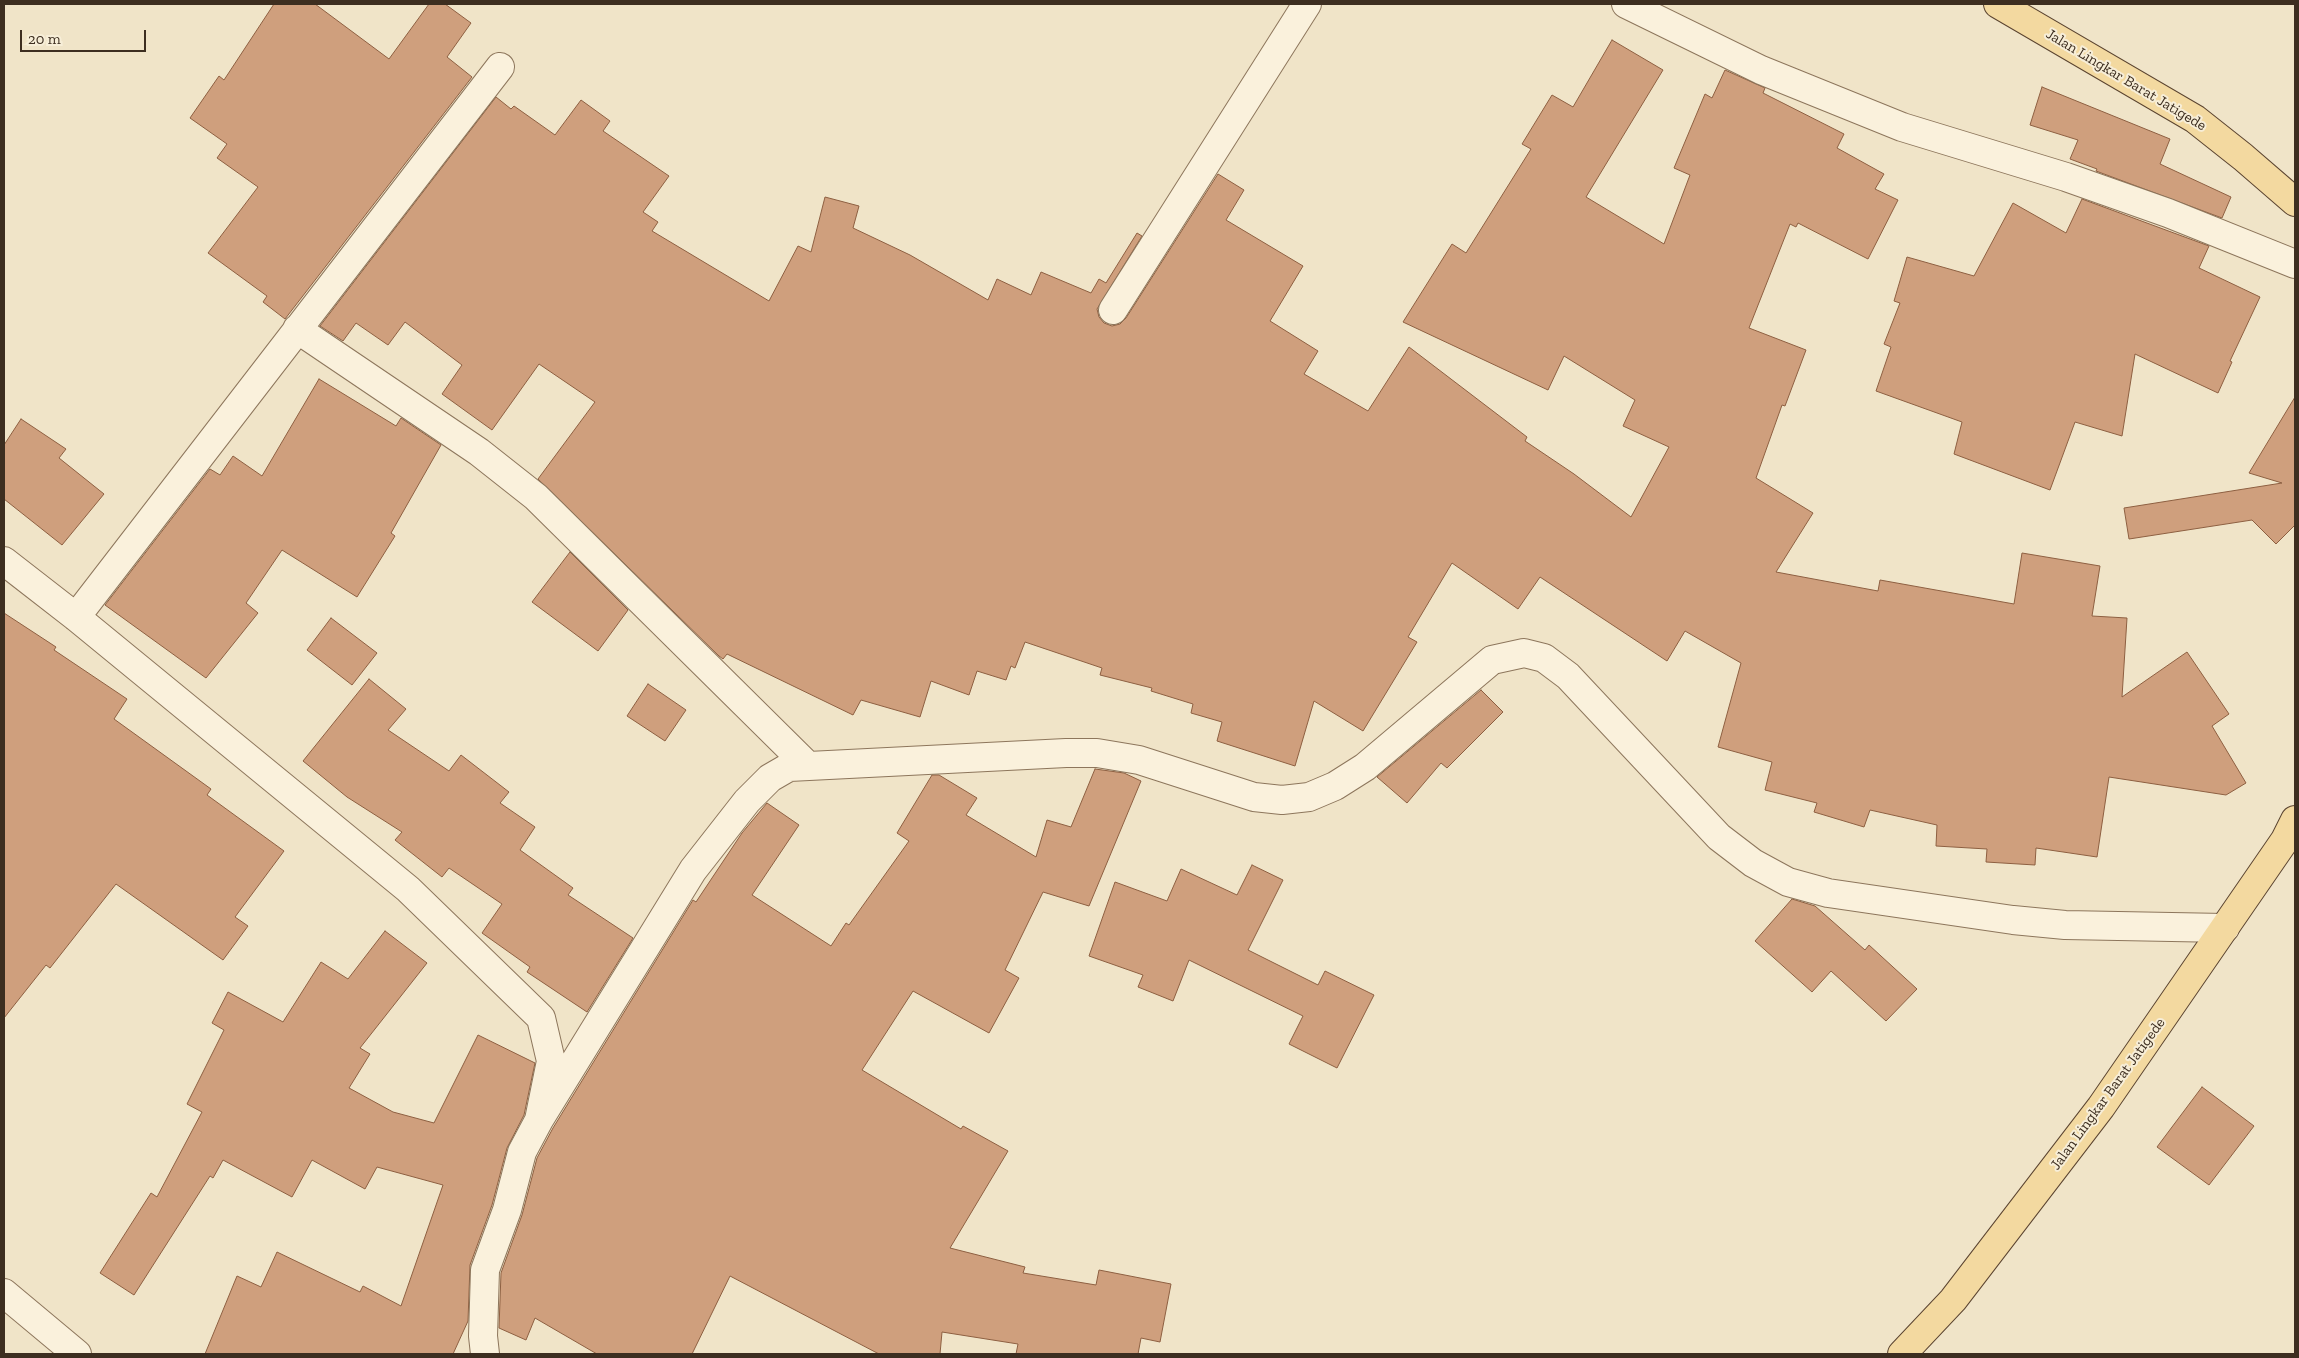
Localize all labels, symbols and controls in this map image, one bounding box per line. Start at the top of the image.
scale bar [22,20,149,52]
street label: Jalan Lingkar Barat Jatigede [2043,25,2209,135]
text: 20 m [28,30,61,48]
street label: Jalan Lingkar Barat Jatigede [2047,1014,2169,1174]

